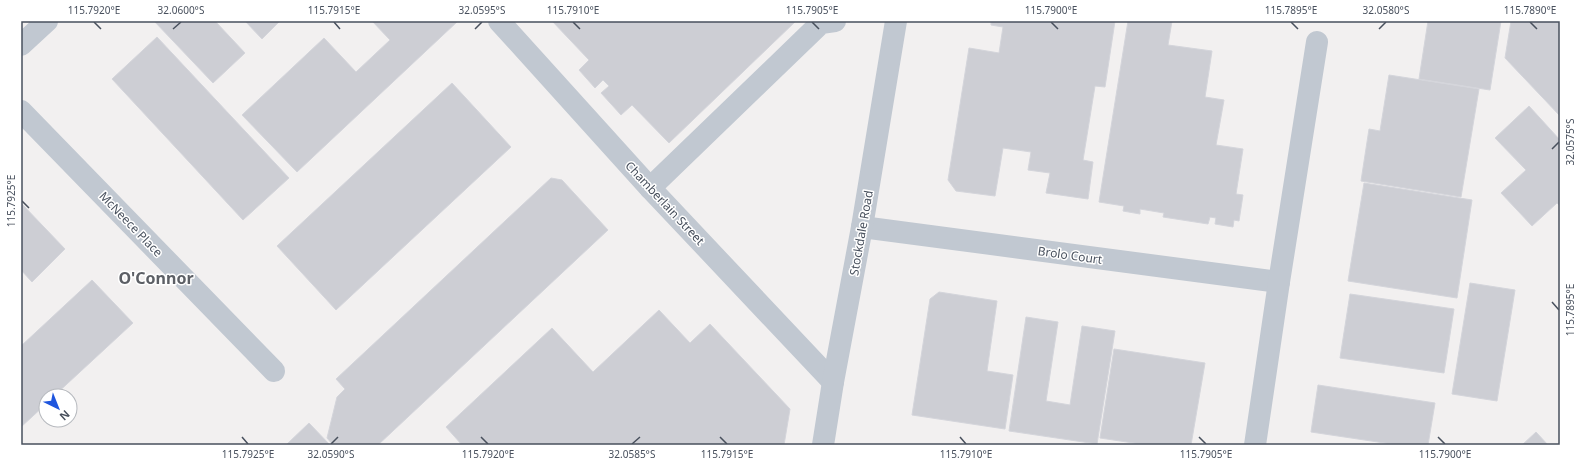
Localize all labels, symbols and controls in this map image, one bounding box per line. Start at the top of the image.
text: 115.7920°E [68,3,120,17]
text: 32.0600°S [158,3,205,17]
text: 115.7915°E [308,3,360,17]
text: 32.0595°S [459,3,506,17]
text: 115.7910°E [547,3,599,17]
text: 115.7905°E [786,3,838,17]
text: 115.7900°E [1025,3,1077,17]
text: 115.7895°E [1265,3,1317,17]
text: 32.0580°S [1363,3,1410,17]
text: 115.7890°E [1504,3,1556,17]
text: 32.0575°S [1563,118,1577,165]
street label: Chamberlain Street [622,157,709,249]
text: 115.7925°E [4,175,18,227]
street label: McNeece Place [96,188,167,260]
street label: Stockdale Road [845,189,877,277]
street label: Brolo Court [1037,242,1104,268]
district label: O'Connor [118,267,194,289]
text: 115.7895°E [1563,284,1577,336]
north arrow [38,388,78,428]
text: N [57,407,74,424]
text: 115.7925°E [222,447,274,461]
text: 32.0590°S [308,447,355,461]
text: 115.7920°E [462,447,514,461]
text: 32.0585°S [609,447,656,461]
text: 115.7915°E [701,447,753,461]
text: 115.7910°E [940,447,992,461]
text: 115.7905°E [1180,447,1232,461]
text: 115.7900°E [1419,447,1471,461]

